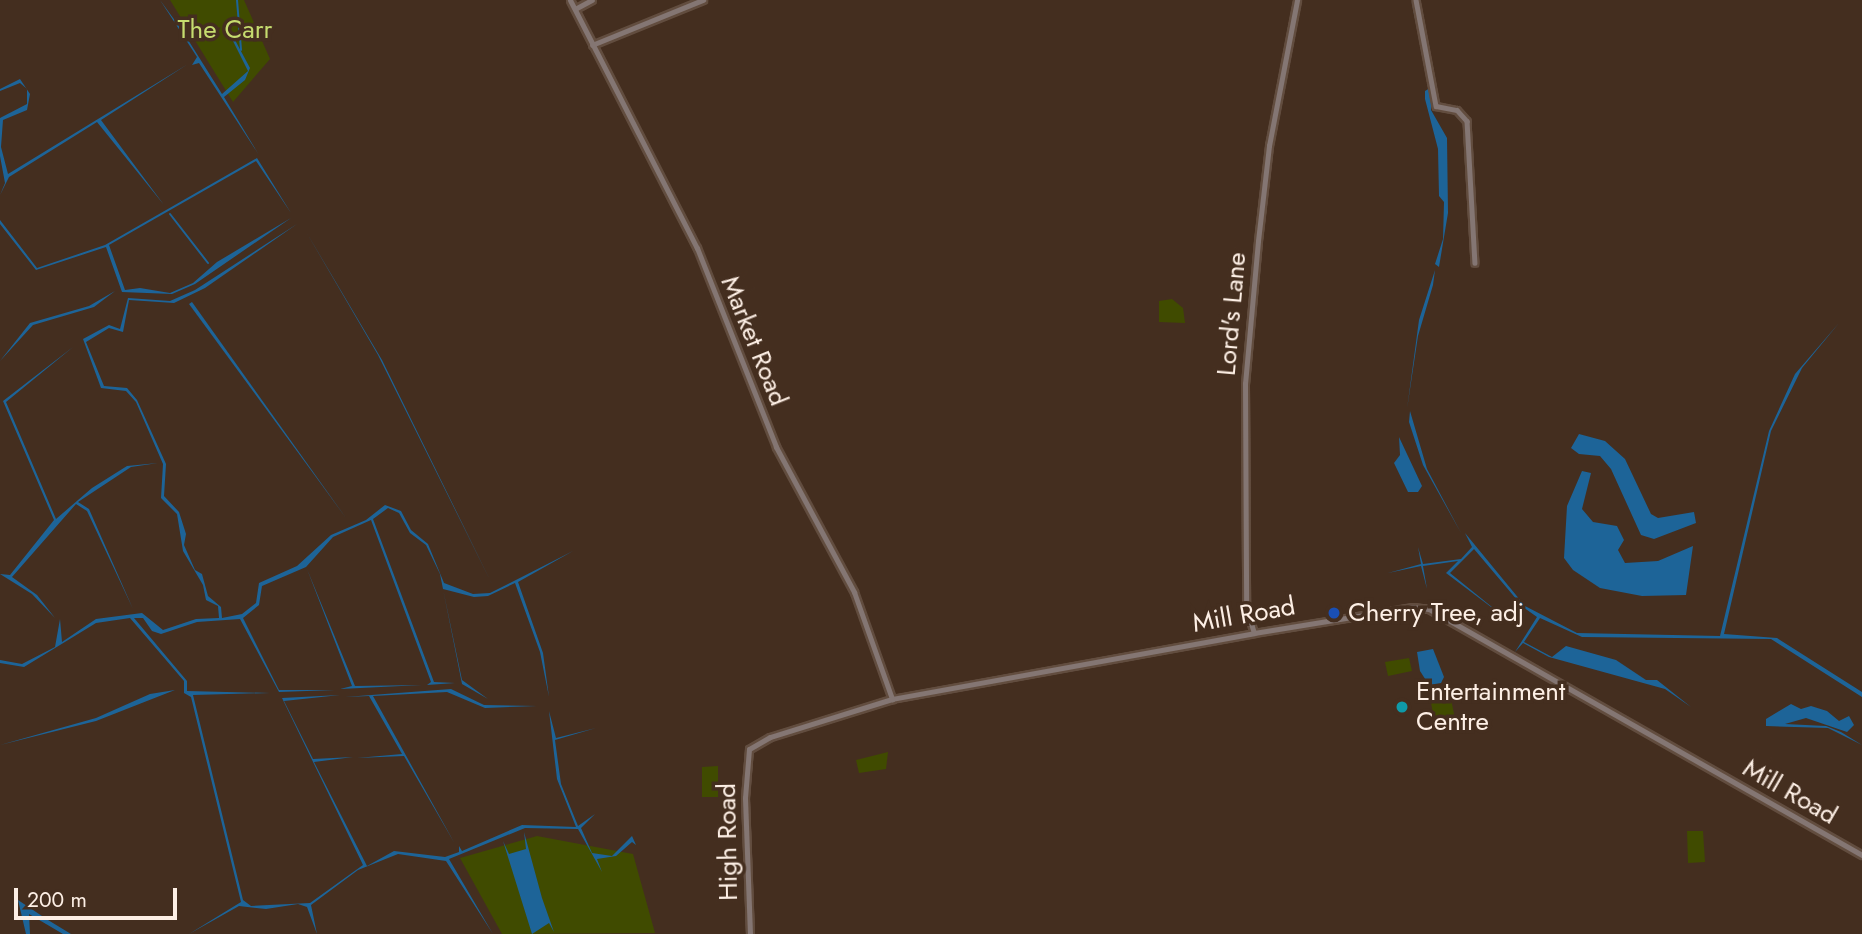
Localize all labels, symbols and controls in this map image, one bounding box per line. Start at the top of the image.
park label: The Carr [177,14,273,46]
street label: Lord's Lane [1211,251,1253,377]
street label: Market Road [714,272,794,410]
street label: Mill Road [1190,591,1298,639]
place label: Cherry Tree, adj [1348,597,1524,629]
marker: Cherry Tree, adj [1326,605,1342,621]
place label: Entertainment Centre [1416,676,1565,738]
marker: Entertainment Centre [1394,699,1410,715]
street label: Mill Road [1737,753,1843,831]
street label: High Road [711,783,745,901]
scale bar [18,874,180,918]
text: 200 m [27,885,87,915]

